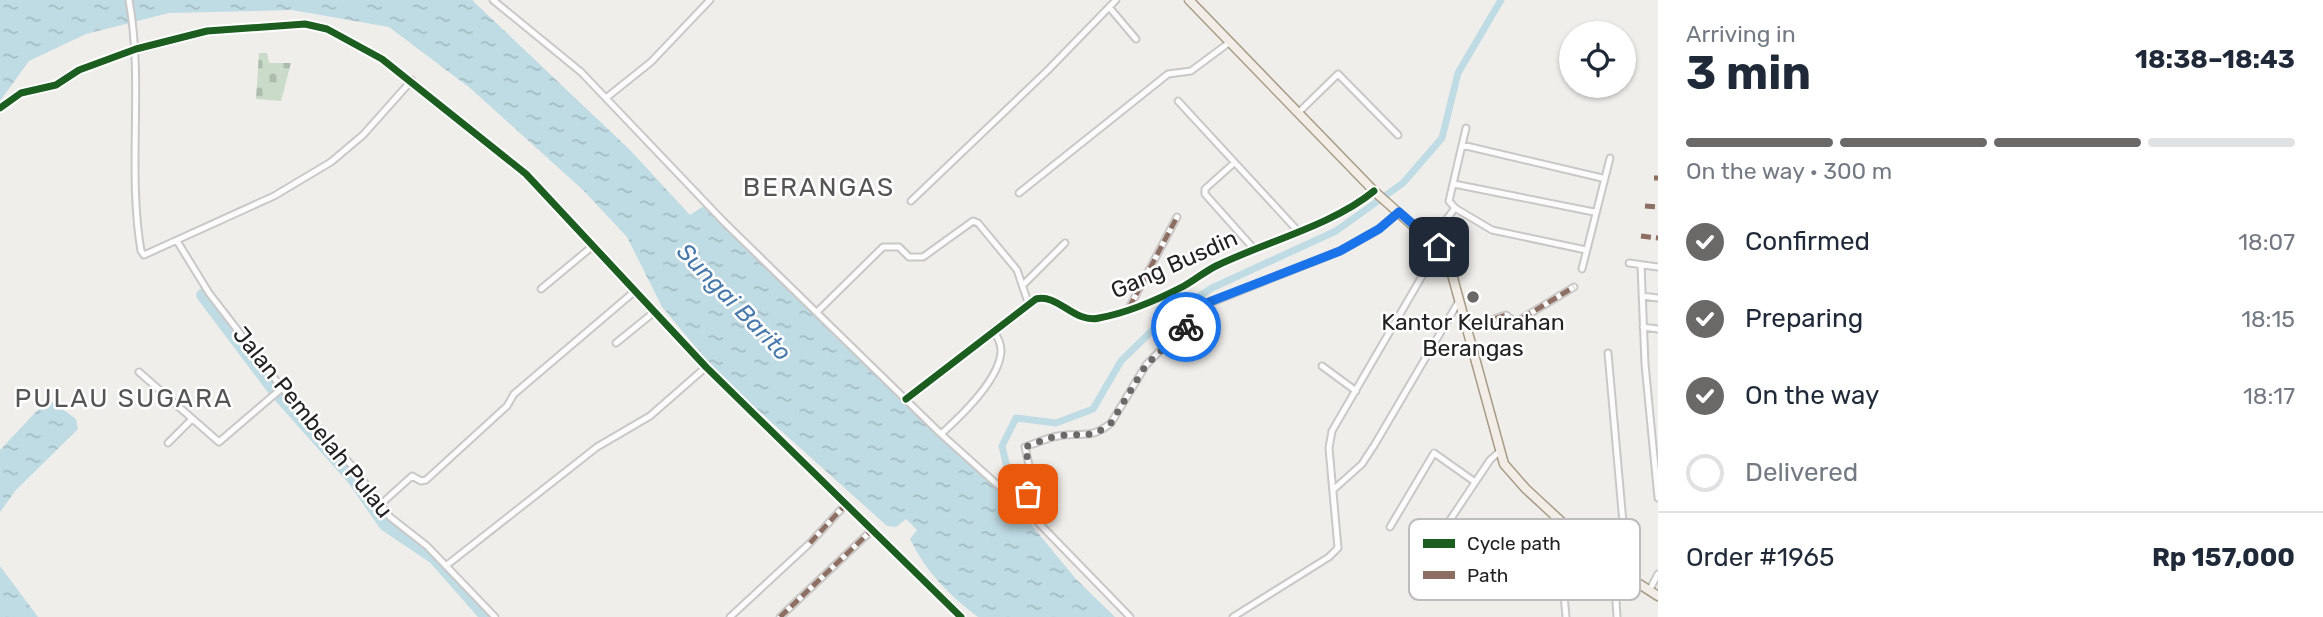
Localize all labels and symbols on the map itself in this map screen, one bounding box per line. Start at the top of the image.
district label: BERANGAS [743,172,895,203]
pin [1409,217,1469,277]
street label: Gang Busdin [1106,224,1242,304]
water label: Sungai Barito [671,238,797,366]
marker: Kantor Kelurahan Berangas [1465,289,1481,305]
courier [1151,292,1221,362]
place label: Kantor Kelurahan Berangas [1381,308,1565,362]
street label: Jalan Pembelah Pulau [227,321,399,523]
district label: PULAU SUGARA [15,383,233,414]
pin [998,464,1058,524]
legend [1409,519,1640,600]
text: Cycle path [1467,532,1561,555]
text: Path [1467,564,1508,587]

